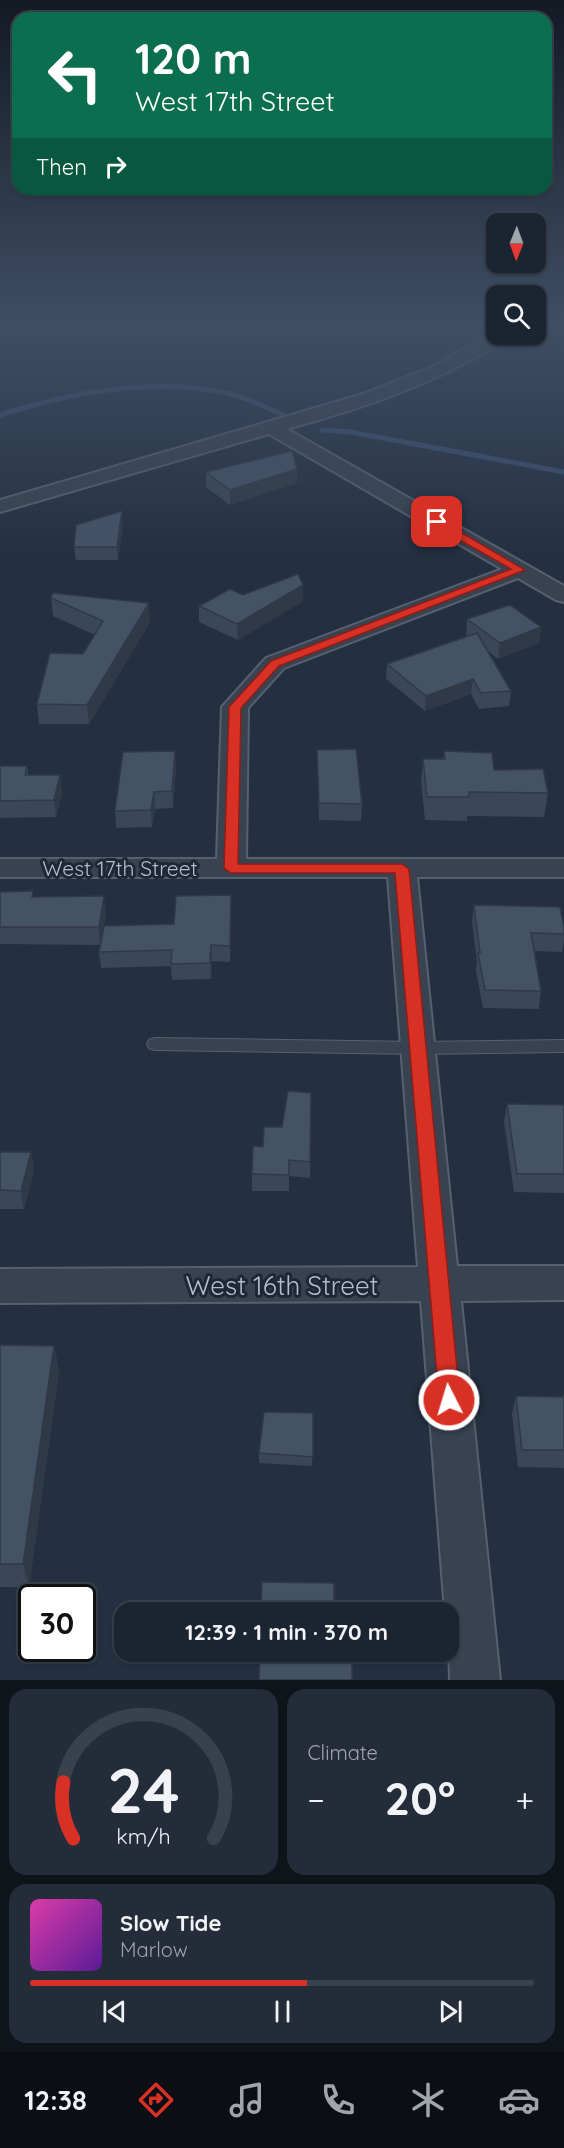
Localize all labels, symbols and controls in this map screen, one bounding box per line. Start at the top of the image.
text: 120 m [135,32,252,85]
icon: left [36,36,114,114]
text: West 17th Street [135,84,335,118]
icon: right [99,150,132,183]
text: Then [36,153,87,181]
north arrow [486,213,546,273]
map controls [486,213,546,345]
button: search [486,285,546,345]
pin [411,496,462,547]
icon: arrive [420,505,453,538]
street label: West 17th Street [42,855,198,881]
street label: West 16th Street [186,1269,378,1302]
position arrow [417,1368,481,1432]
speed limit sign: 30 [18,1584,96,1662]
text: 12:39 · 1 min · 370 m [185,1618,388,1646]
text: Climate [308,1740,378,1765]
text: 24 [107,1751,179,1829]
text: 20° [385,1770,455,1826]
text: − [308,1779,325,1820]
text: + [515,1779,534,1820]
text: km/h [116,1823,170,1849]
text: Slow Tide [120,1909,221,1937]
text: Marlow [120,1937,188,1962]
icon: previous [98,1995,131,2028]
icon: pause [266,1995,299,2028]
icon: next [434,1995,467,2028]
icon: directions [135,2079,177,2121]
icon: music [226,2079,268,2121]
icon: phone [317,2079,359,2121]
icon: climate [407,2079,449,2121]
icon: car [498,2079,540,2121]
text: 12:38 [24,2083,87,2117]

